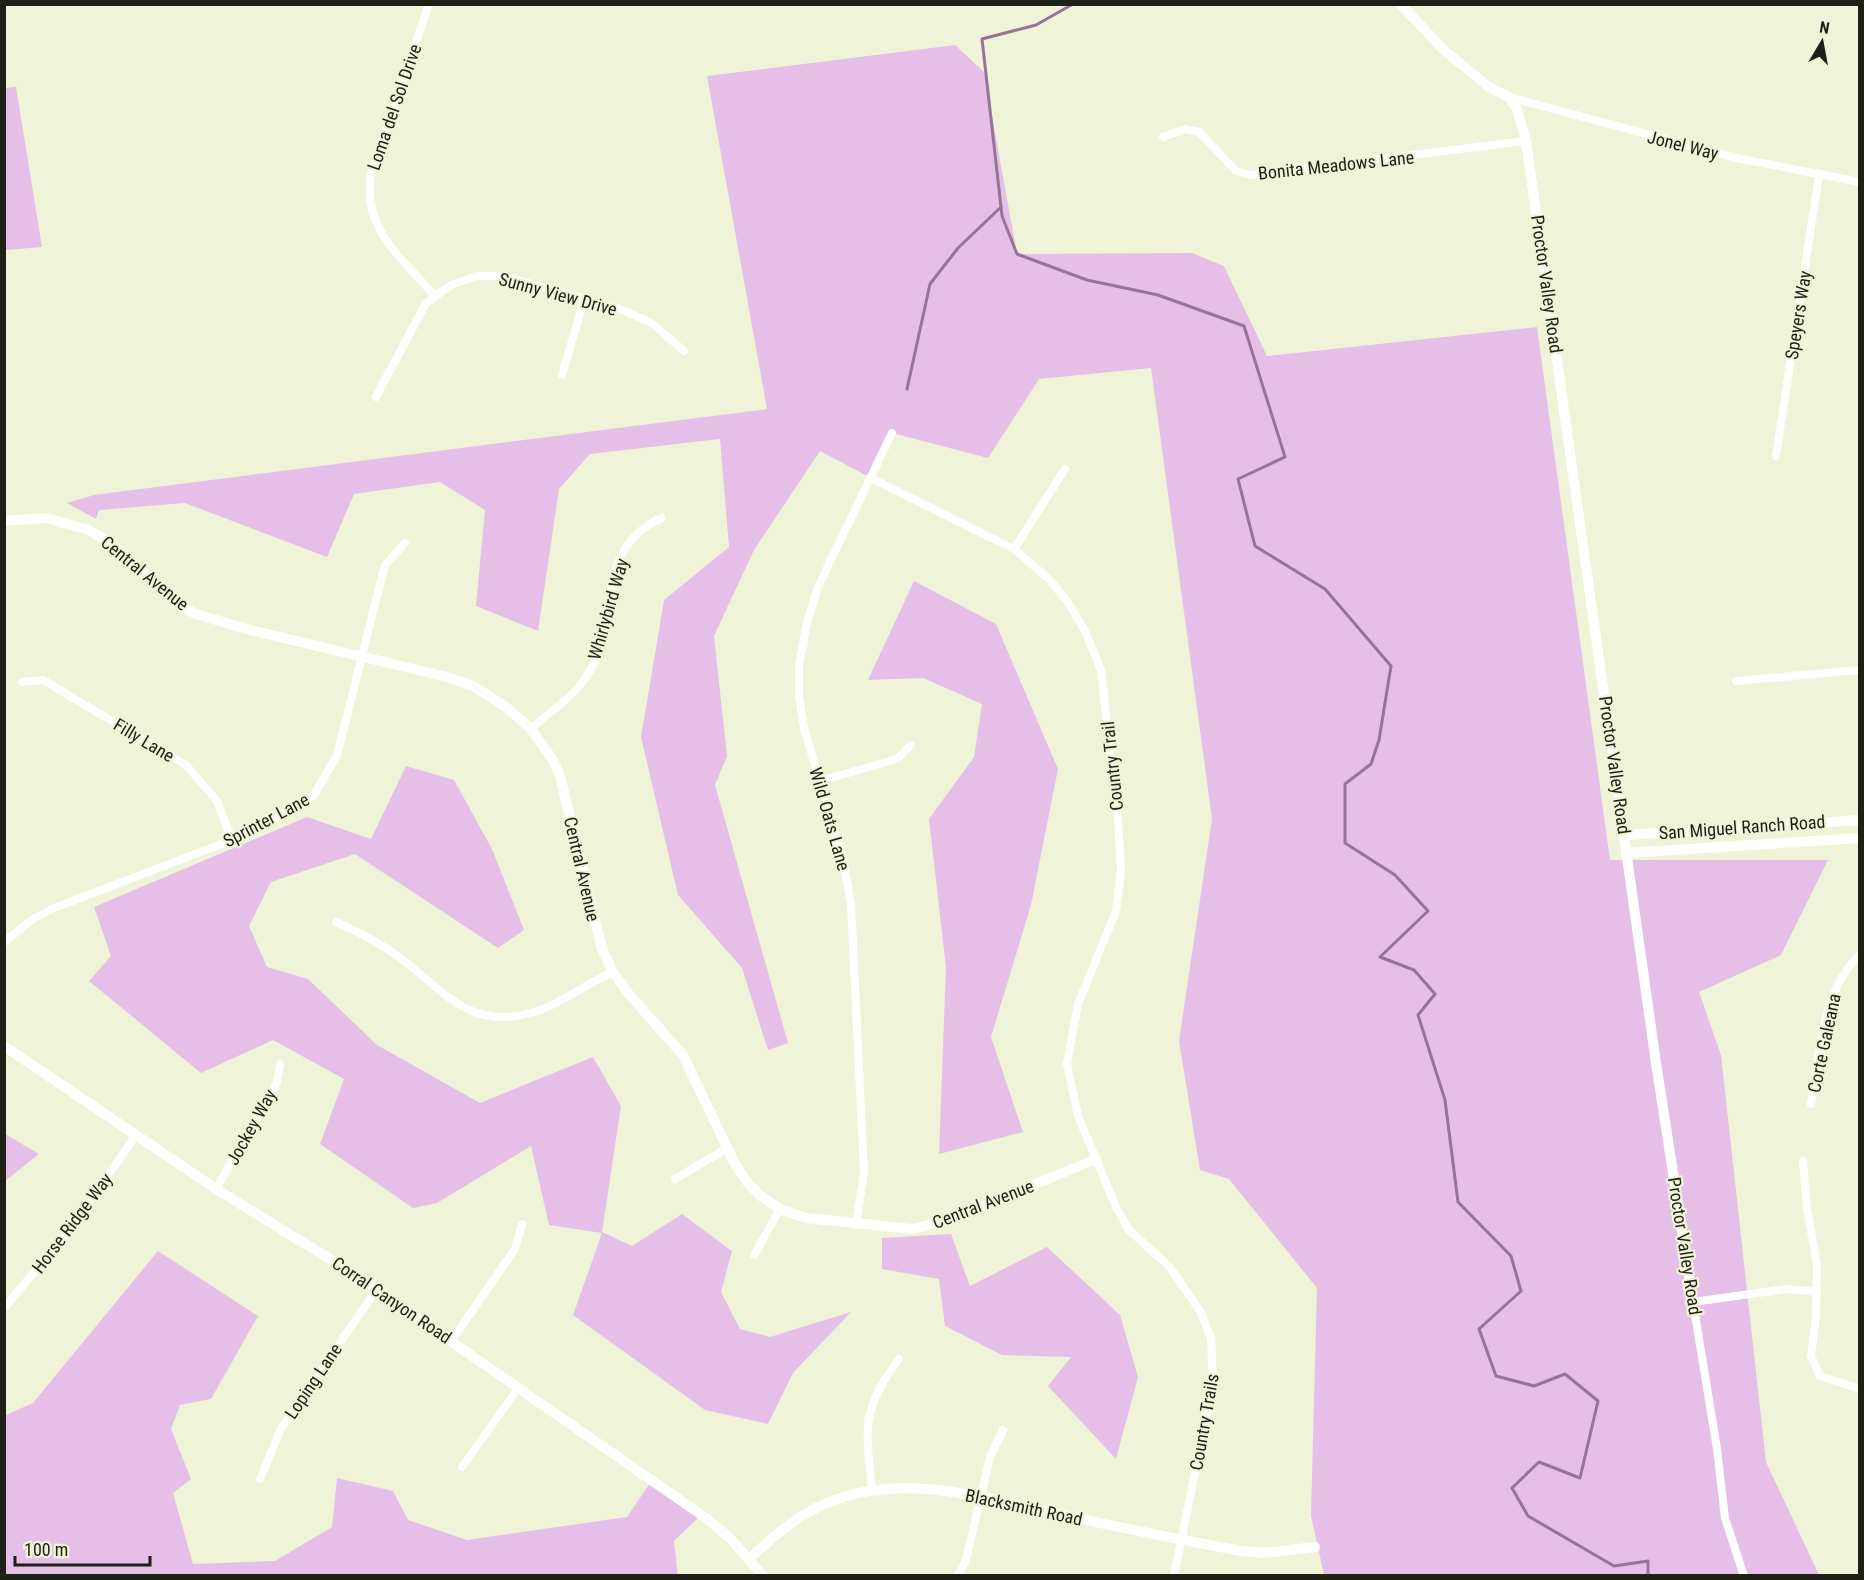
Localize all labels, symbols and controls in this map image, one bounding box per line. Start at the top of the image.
north arrow [1792,12,1852,72]
text: N [1818,18,1831,38]
street label: Loma del Sol Drive [363,41,425,173]
street label: Jonel Way [1645,126,1721,164]
street label: Bonita Meadows Lane [1257,146,1415,184]
street label: Proctor Valley Road [1527,214,1567,354]
street label: Sunny View Drive [497,268,619,320]
street label: Speyers Way [1781,269,1815,361]
street label: Central Avenue [97,531,193,615]
street label: Whirlybird Way [584,555,633,662]
street label: Proctor Valley Road [1595,695,1635,835]
street label: Filly Lane [110,714,178,766]
street label: Country Trail [1097,720,1127,812]
street label: Wild Oats Lane [805,765,855,873]
street label: Sprinter Lane [219,789,313,851]
street label: San Miguel Ranch Road [1658,811,1826,843]
street label: Central Avenue [560,815,604,923]
street label: Corte Galeana [1803,991,1845,1095]
street label: Jockey Way [222,1085,281,1169]
street label: Horse Ridge Way [28,1168,117,1277]
street label: Central Avenue [930,1175,1036,1233]
street label: Proctor Valley Road [1664,1176,1706,1316]
street label: Corral Canyon Road [328,1252,456,1348]
street label: Loping Lane [280,1339,346,1423]
street label: Country Trails [1185,1372,1223,1472]
street label: Blacksmith Road [964,1484,1084,1530]
scale bar [15,1529,150,1567]
text: 100 m [24,1539,68,1560]

